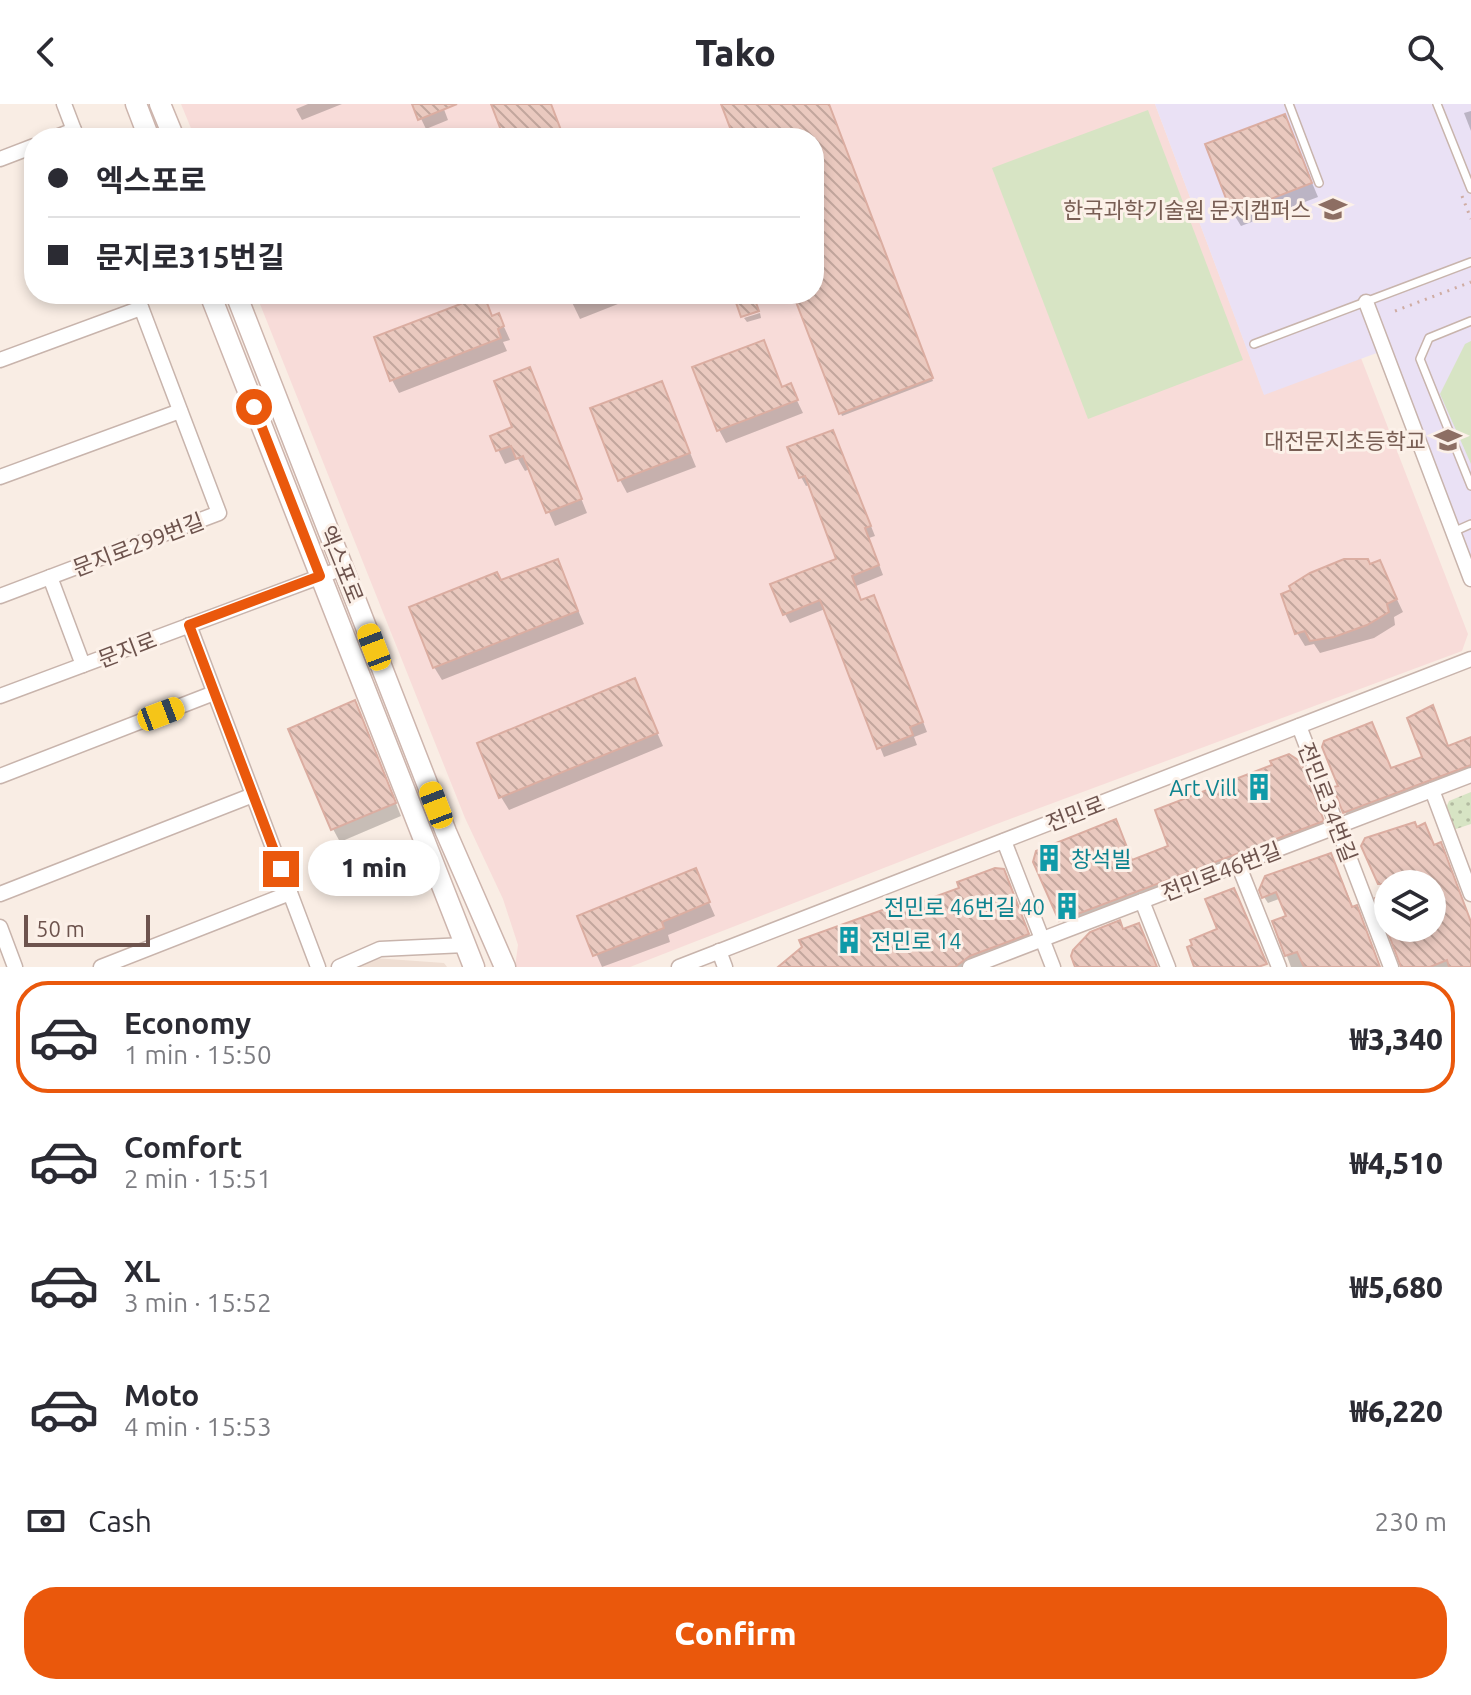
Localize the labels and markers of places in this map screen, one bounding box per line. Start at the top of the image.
school or university icon: 한국과학기술원 문지캠퍼스 [1318,194,1348,224]
place label: 한국과학기술원 문지캠퍼스 [1063,197,1311,222]
school or university icon: 대전문지초등학교 [1433,425,1463,455]
place label: 대전문지초등학교 [1264,428,1426,453]
building icon: Art Vill [1244,772,1274,802]
place label: Art Vill [1169,775,1237,800]
building icon: 창석빌 [1034,843,1064,873]
place label: 창석빌 [1071,846,1132,871]
building icon: 전민로 46번길 40 [1052,891,1082,921]
place label: 전민로 46번길 40 [884,894,1045,919]
building icon: 전민로 14 [834,925,864,955]
place label: 전민로 14 [871,928,962,953]

